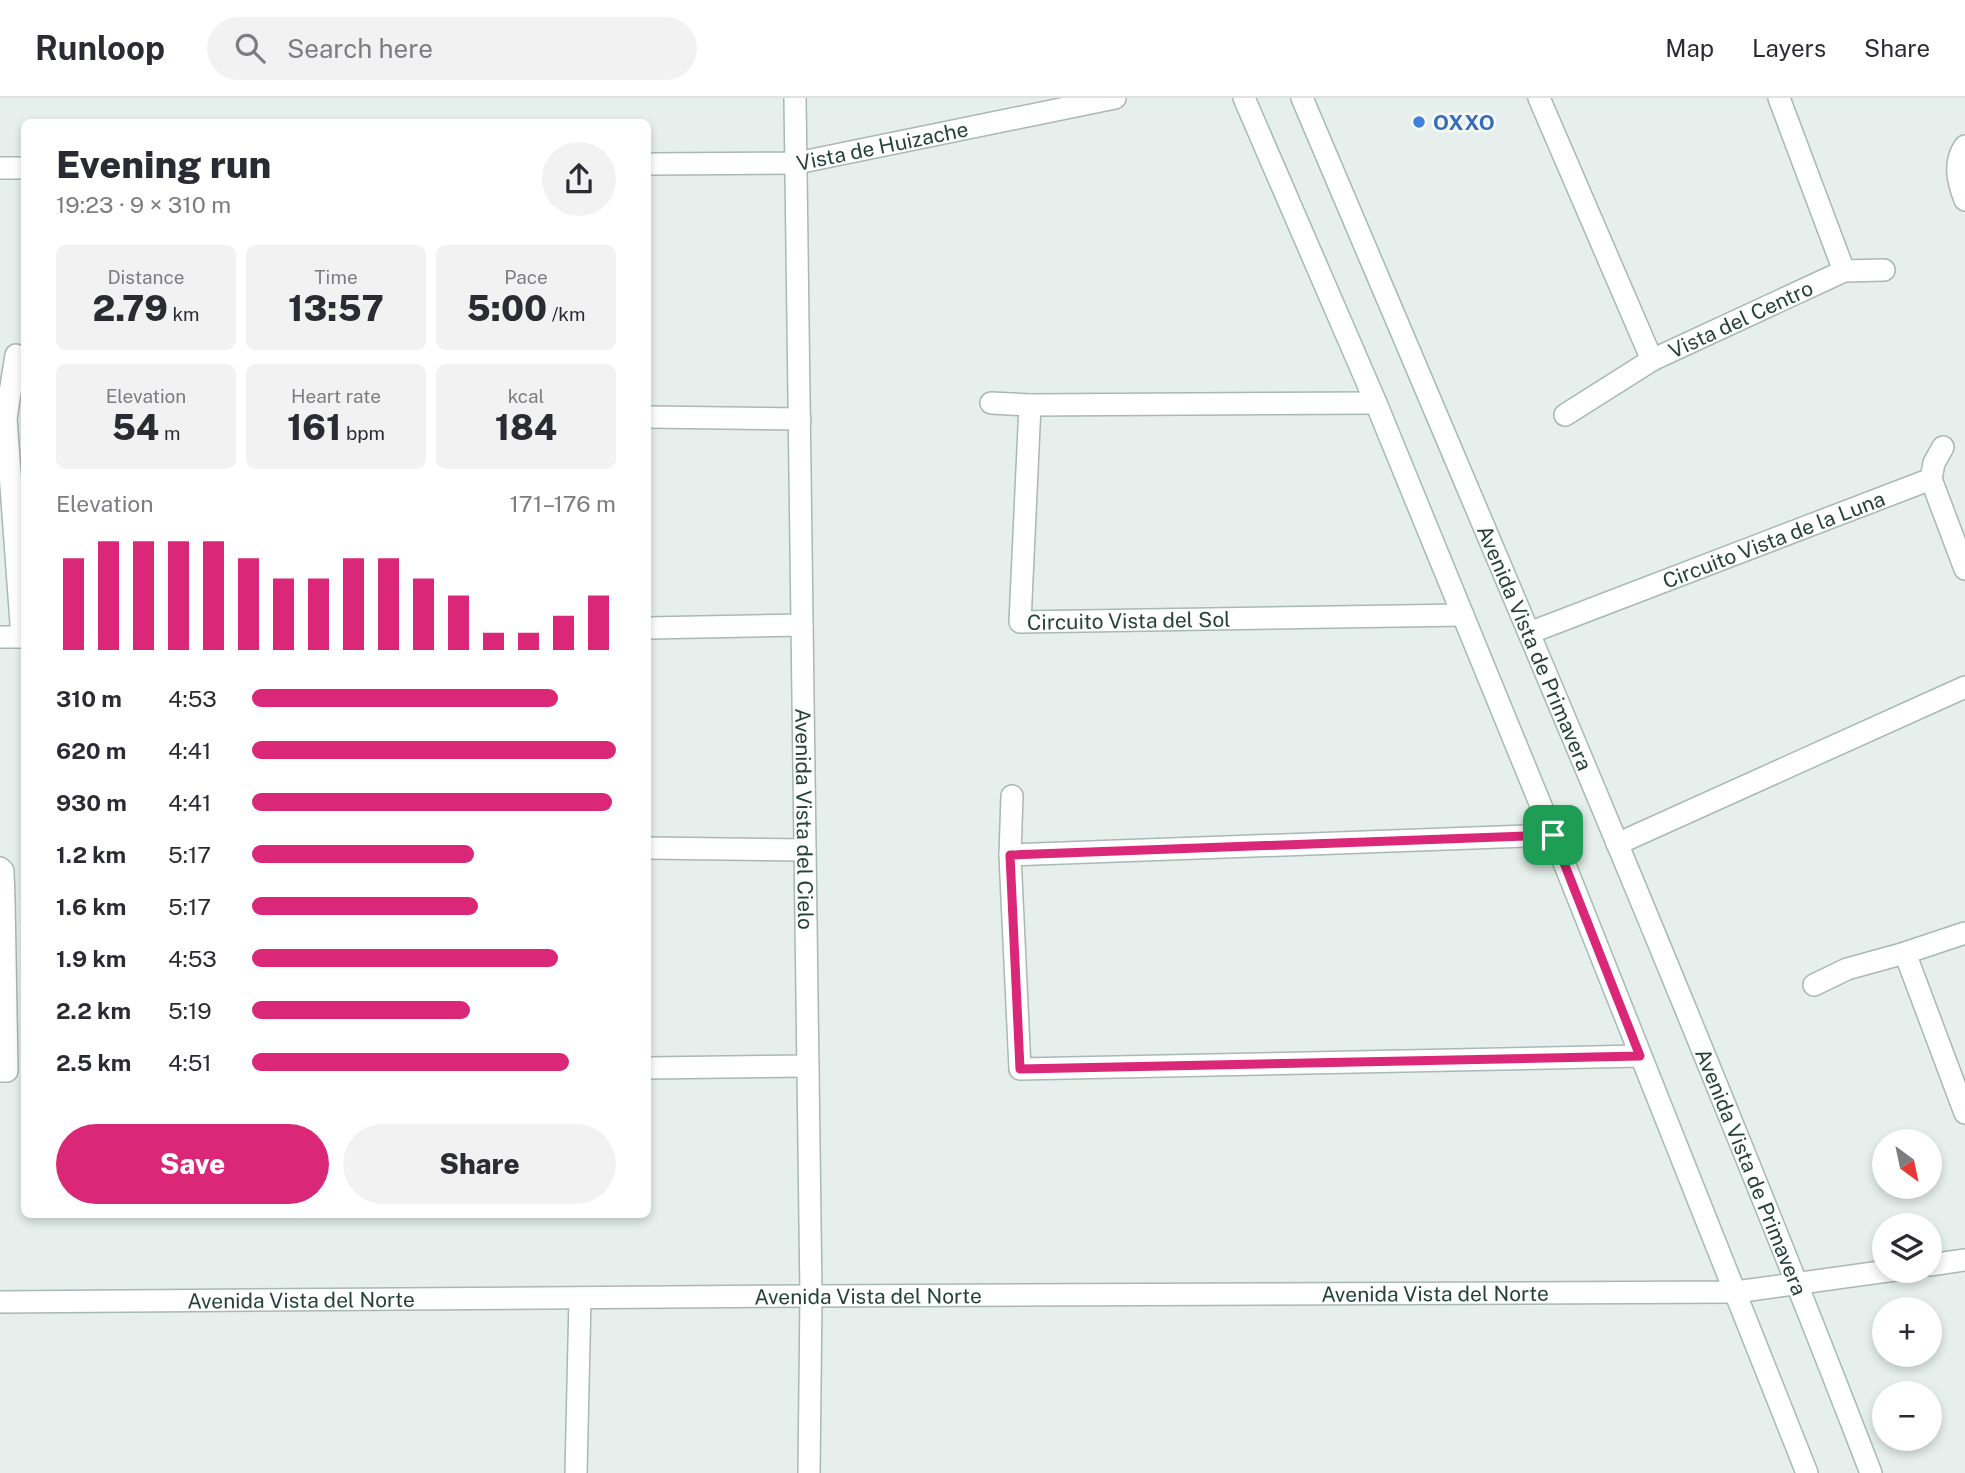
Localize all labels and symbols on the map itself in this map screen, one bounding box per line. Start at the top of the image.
place label: OXXO [1433,110,1495,135]
marker: OXXO [1411,114,1427,130]
street label: Vista de Huizache [794,116,970,175]
street label: Vista del Centro [1664,275,1817,363]
street label: Circuito Vista de la Luna [1659,485,1888,593]
street label: Avenida Vista de Primavera [1472,521,1598,774]
street label: Circuito Vista del Sol [1027,606,1231,634]
street label: Avenida Vista del Cielo [791,708,819,930]
pin [1523,805,1583,865]
street label: Avenida Vista de Primavera [1691,1045,1812,1299]
north arrow [1872,1129,1942,1199]
street label: Avenida Vista del Norte [1321,1280,1549,1306]
street label: Avenida Vista del Norte [754,1283,982,1309]
street label: Avenida Vista del Norte [187,1286,415,1313]

